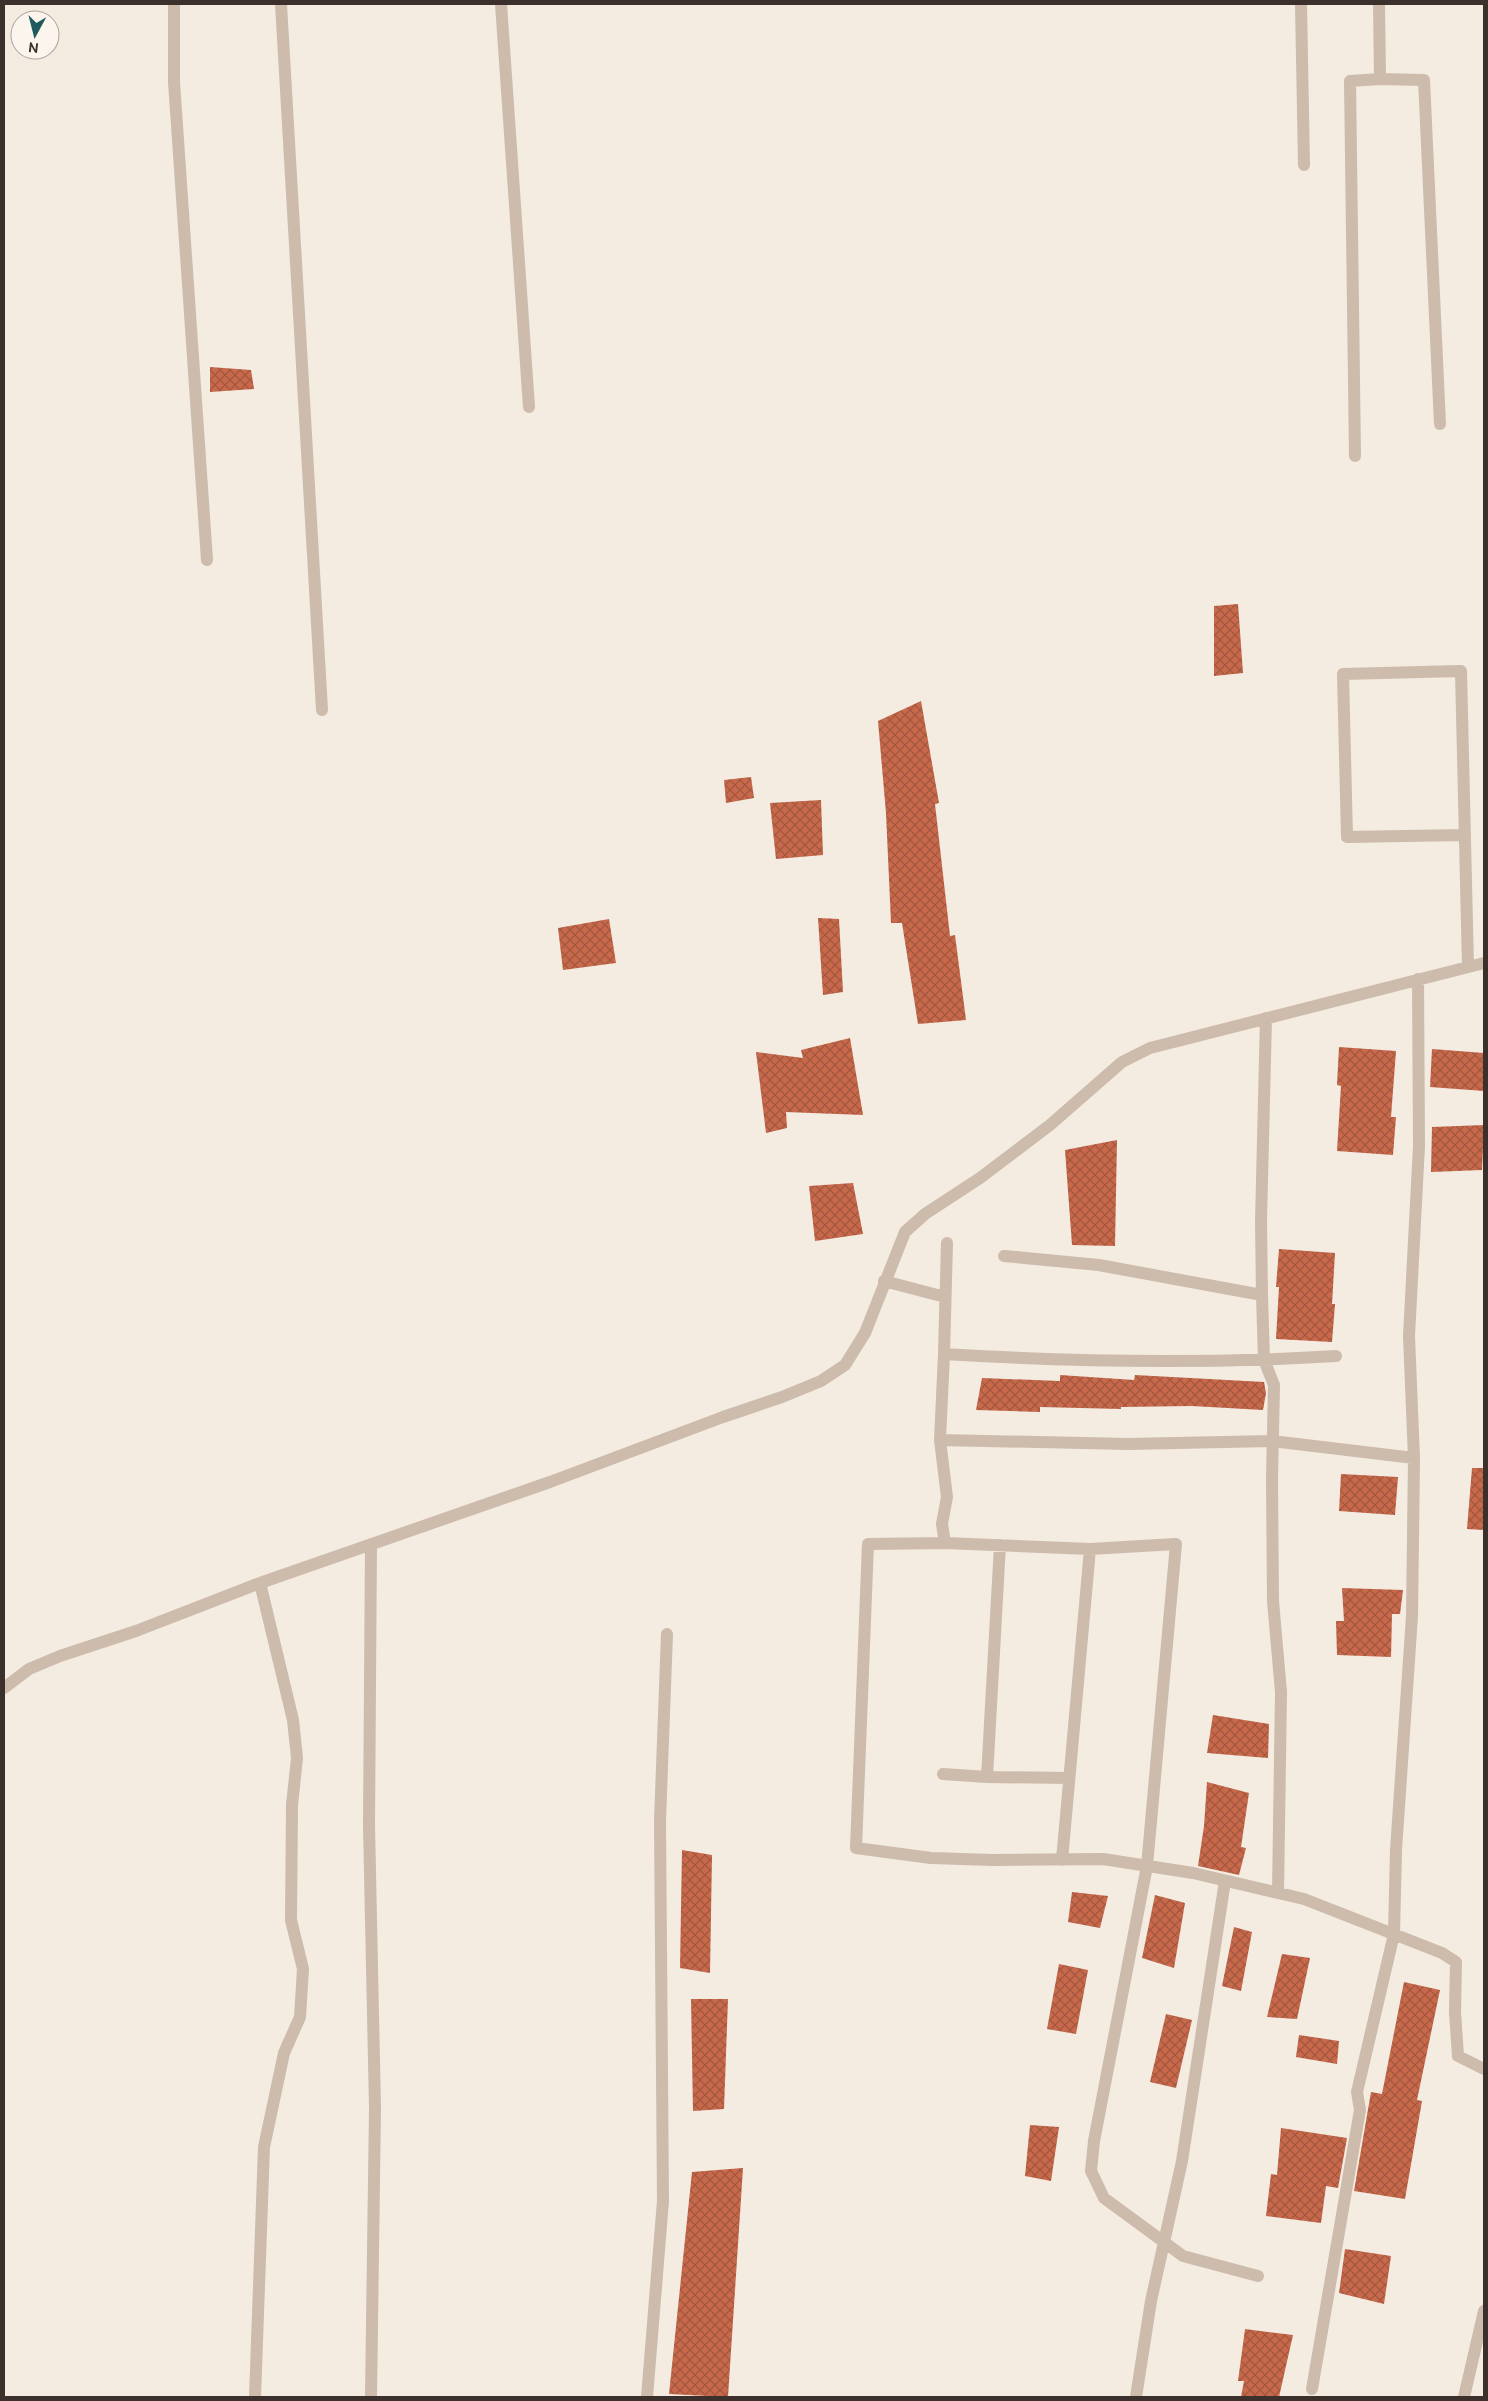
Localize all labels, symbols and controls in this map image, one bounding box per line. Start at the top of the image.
north arrow [10,10,60,60]
text: N [27,39,40,56]

